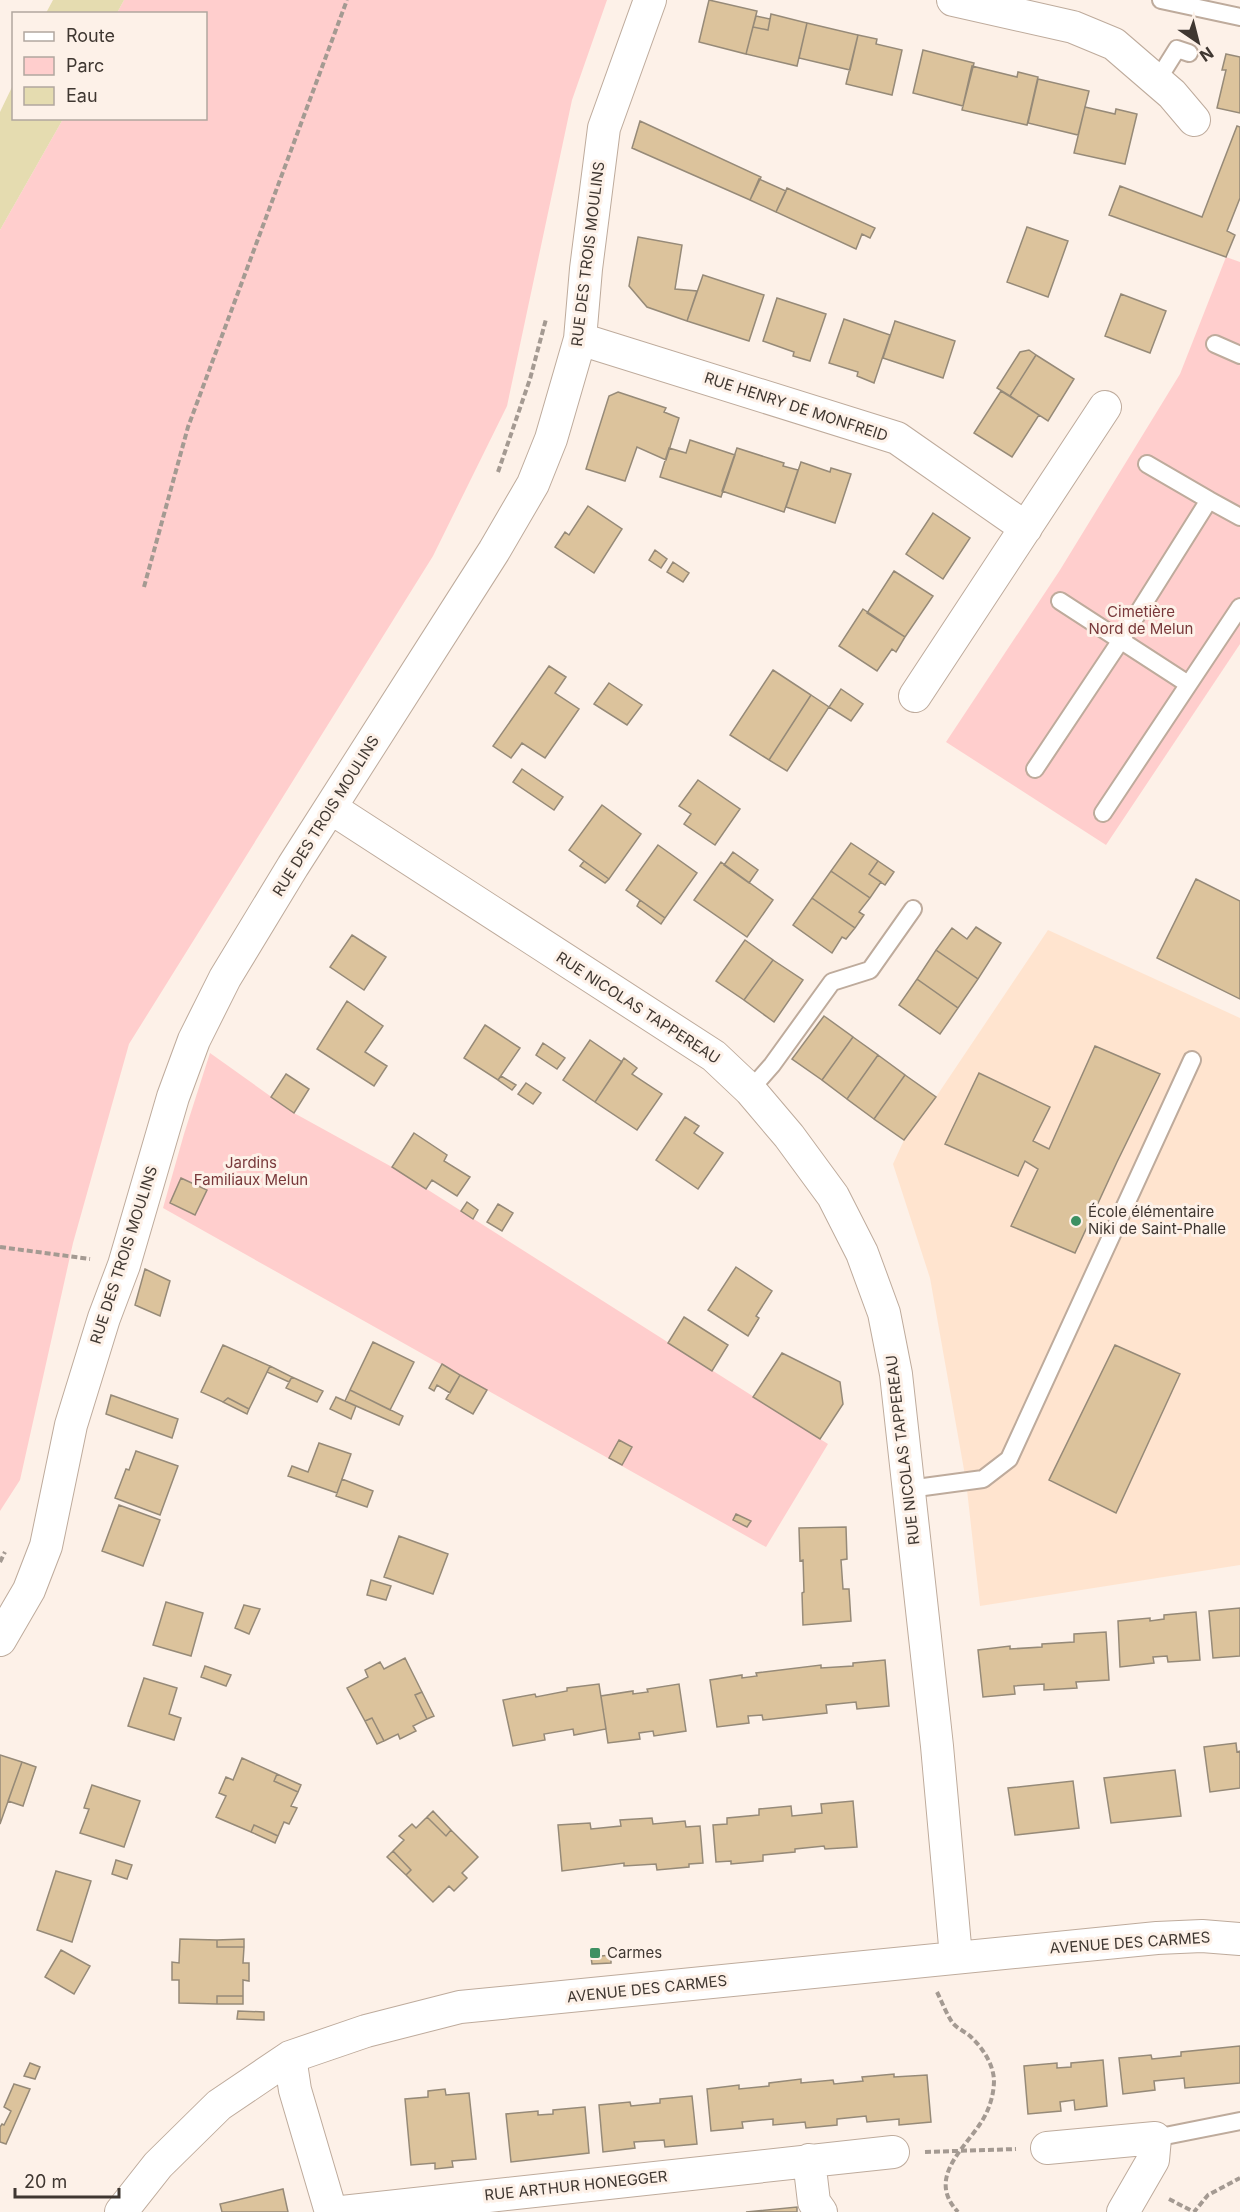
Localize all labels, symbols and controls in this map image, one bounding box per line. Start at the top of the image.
legend [12,12,207,120]
north arrow [1168,12,1228,72]
text: Route [66,25,115,46]
text: N [1196,43,1217,66]
text: Parc [66,55,104,76]
text: Eau [66,85,98,106]
street label: RUE DES TROIS MOULINS [567,160,608,347]
street label: RUE HENRY DE MONFREID [702,368,890,445]
park label: Cimetière Nord de Melun [1089,602,1193,638]
street label: RUE DES TROIS MOULINS [268,732,383,900]
street label: RUE NICOLAS TAPPEREAU [553,948,724,1068]
park label: Jardins Familiaux Melun [194,1153,308,1189]
street label: RUE DES TROIS MOULINS [86,1163,161,1346]
place label: École élémentaire Niki de Saint-Phalle [1088,1202,1226,1238]
marker: École élémentaire Niki de Saint-Phalle [1069,1214,1083,1228]
street label: RUE NICOLAS TAPPEREAU [881,1354,924,1546]
street label: AVENUE DES CARMES [1049,1927,1211,1958]
place label: Carmes [607,1943,662,1962]
marker: Carmes [588,1946,602,1960]
street label: AVENUE DES CARMES [566,1971,728,2006]
scale bar [15,2161,118,2199]
street label: RUE ARTHUR HONEGGER [484,2166,669,2205]
text: 20 m [24,2171,67,2192]

